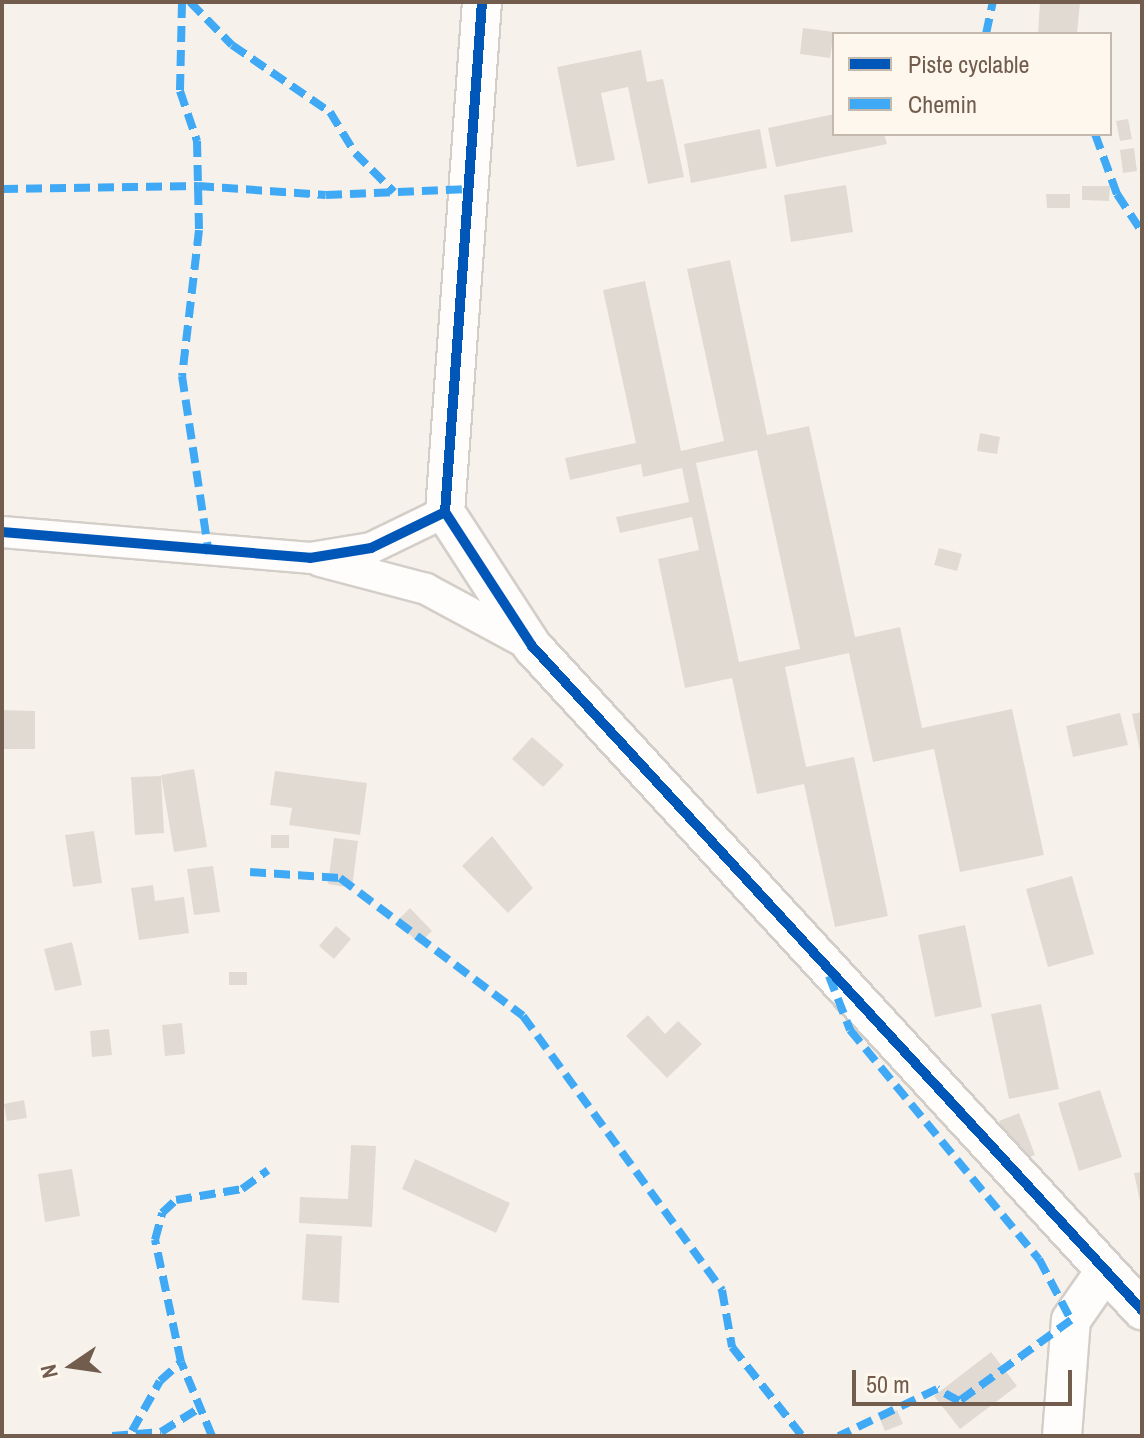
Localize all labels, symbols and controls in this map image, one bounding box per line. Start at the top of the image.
legend [832,32,1112,136]
text: Piste cyclable [908,48,1029,80]
text: Chemin [908,88,977,120]
north arrow [32,1326,112,1406]
scale bar [856,1354,1076,1404]
text: N [33,1362,65,1381]
text: 50 m [866,1368,910,1400]

